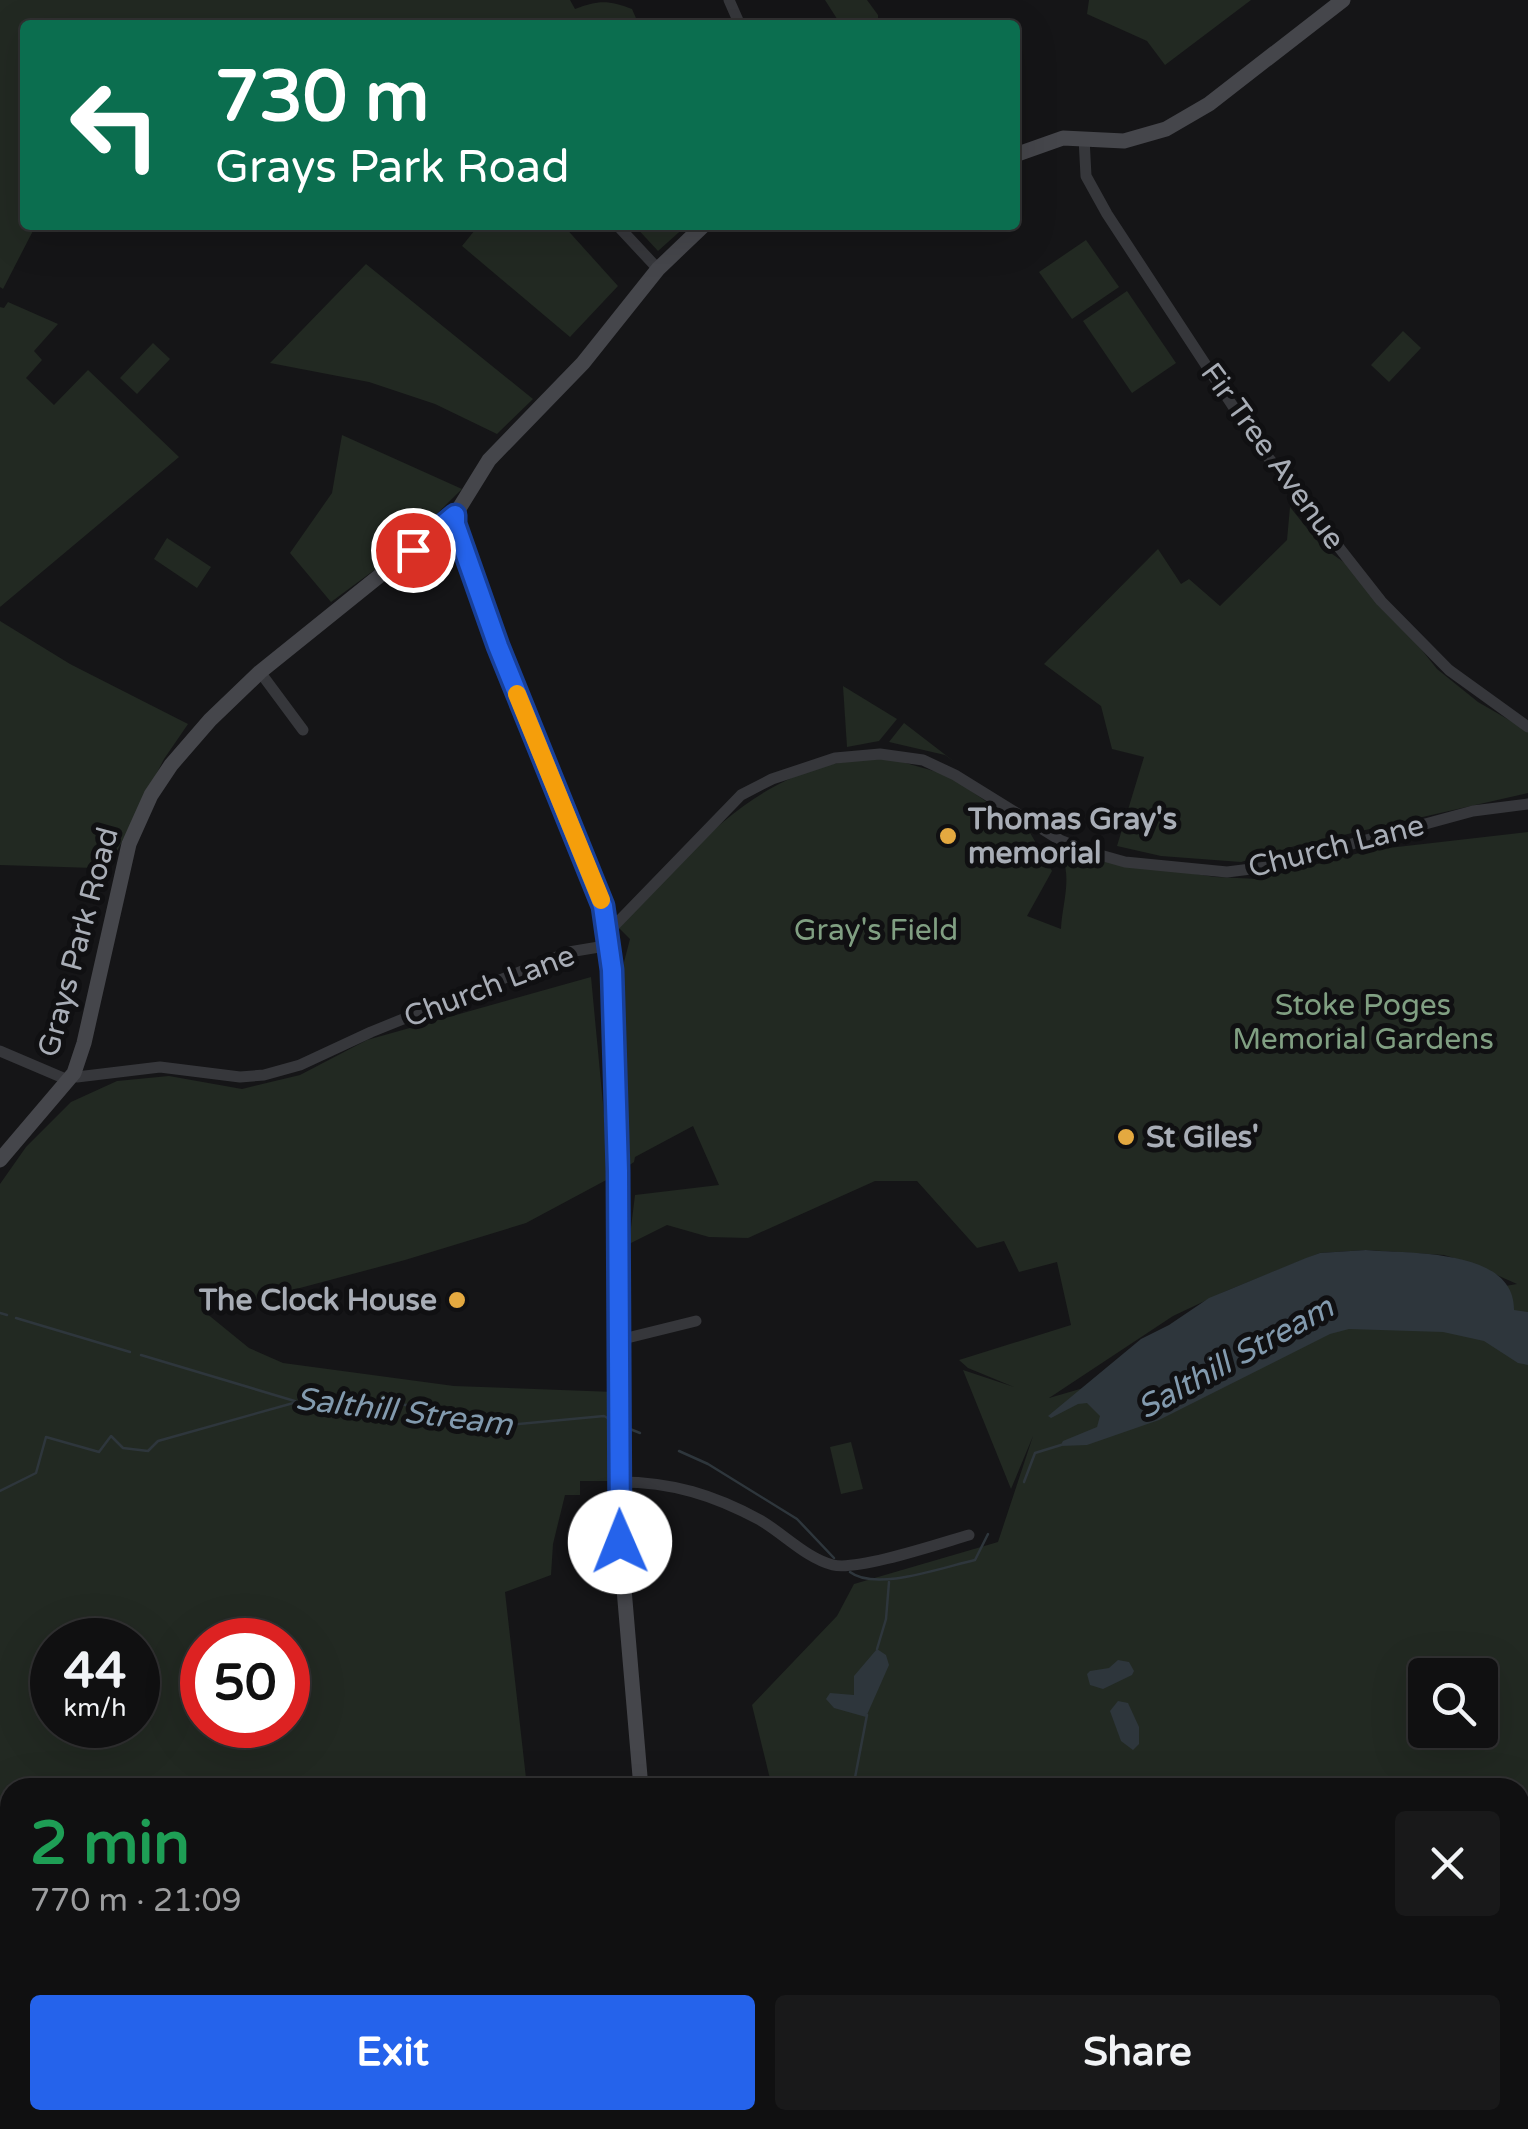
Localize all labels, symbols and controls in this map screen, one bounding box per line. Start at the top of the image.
text: 730 m [215,56,429,140]
icon: left [50,60,180,190]
text: Grays Park Road [215,141,570,195]
street label: Fir Tree Avenue [1193,356,1353,557]
pin [371,508,456,593]
icon: arrive [386,523,441,578]
place label: Thomas Gray's memorial [967,801,1177,872]
street label: Church Lane [1244,807,1428,886]
street label: Grays Park Road [30,823,127,1061]
marker: Thomas Gray's memorial [937,825,959,847]
park label: Gray's Field [794,912,958,949]
street label: Church Lane [399,937,580,1036]
park label: Stoke Poges Memorial Gardens [1232,987,1494,1058]
place label: St Giles' [1146,1119,1259,1156]
marker: St Giles' [1115,1126,1137,1148]
place label: The Clock House [198,1282,437,1319]
water label: Salthill Stream [1131,1288,1341,1427]
marker: The Clock House [446,1289,468,1311]
water label: Salthill Stream [293,1380,515,1444]
position arrow [568,1490,672,1594]
speed limit sign: 50 [180,1618,310,1748]
text: 44 [64,1641,126,1701]
map controls [1408,1658,1498,1748]
button: search [1408,1658,1498,1748]
text: km/h [64,1693,126,1723]
text: 2 min [30,1808,190,1880]
button: close [1395,1811,1500,1916]
text: 770 m · 21:09 [30,1882,242,1920]
button: Exit [30,1995,755,2110]
button: Share [775,1995,1500,2110]

